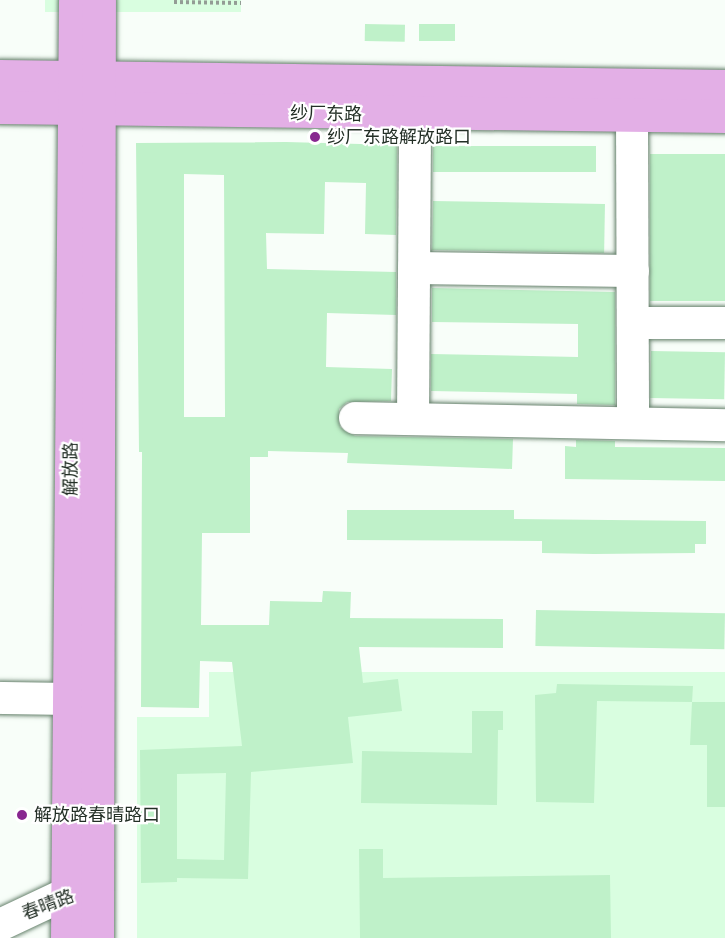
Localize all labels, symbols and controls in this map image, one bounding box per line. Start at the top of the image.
street label: 纱厂东路 [290,103,362,125]
place label: 纱厂东路解放路口 [327,126,471,148]
marker: 纱厂东路解放路口 [308,130,322,144]
street label: 解放路 [60,442,82,496]
place label: 解放路春晴路口 [34,804,160,826]
marker: 解放路春晴路口 [15,808,29,822]
street label: 春晴路 [19,885,77,925]

